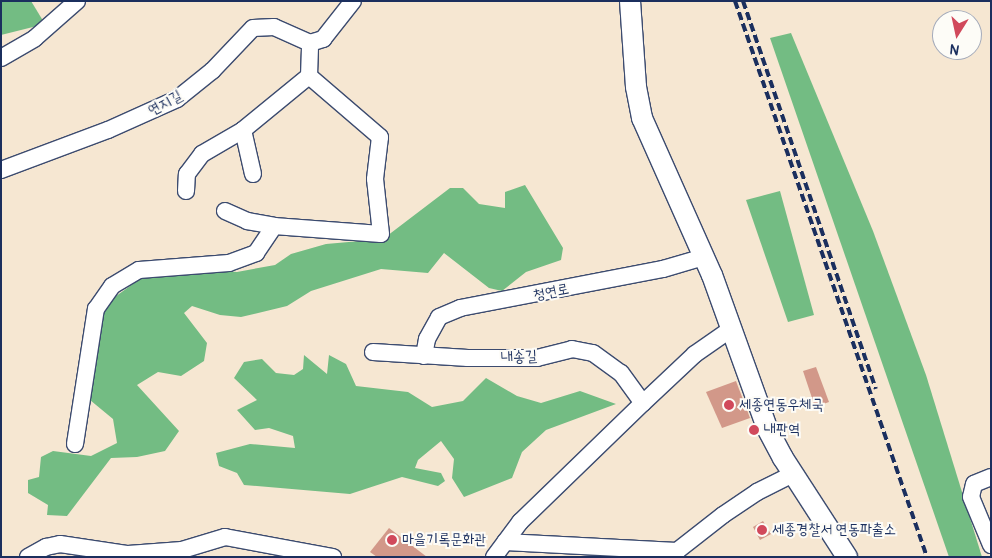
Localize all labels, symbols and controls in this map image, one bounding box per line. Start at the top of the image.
north arrow [932,10,982,60]
text: N [948,40,961,58]
street label: 연지길 [145,86,185,120]
street label: 청연로 [532,280,570,304]
street label: 내송길 [500,347,538,367]
place label: 세종연동우체국 [739,396,823,414]
marker: 세종연동우체국 [723,399,735,411]
place label: 내판역 [764,421,800,439]
marker: 내판역 [748,424,760,436]
place label: 세종경찰서 연동파출소 [772,521,896,539]
marker: 세종경찰서 연동파출소 [756,524,768,536]
place label: 마을기록문화관 [402,531,486,549]
marker: 마을기록문화관 [386,534,398,546]

